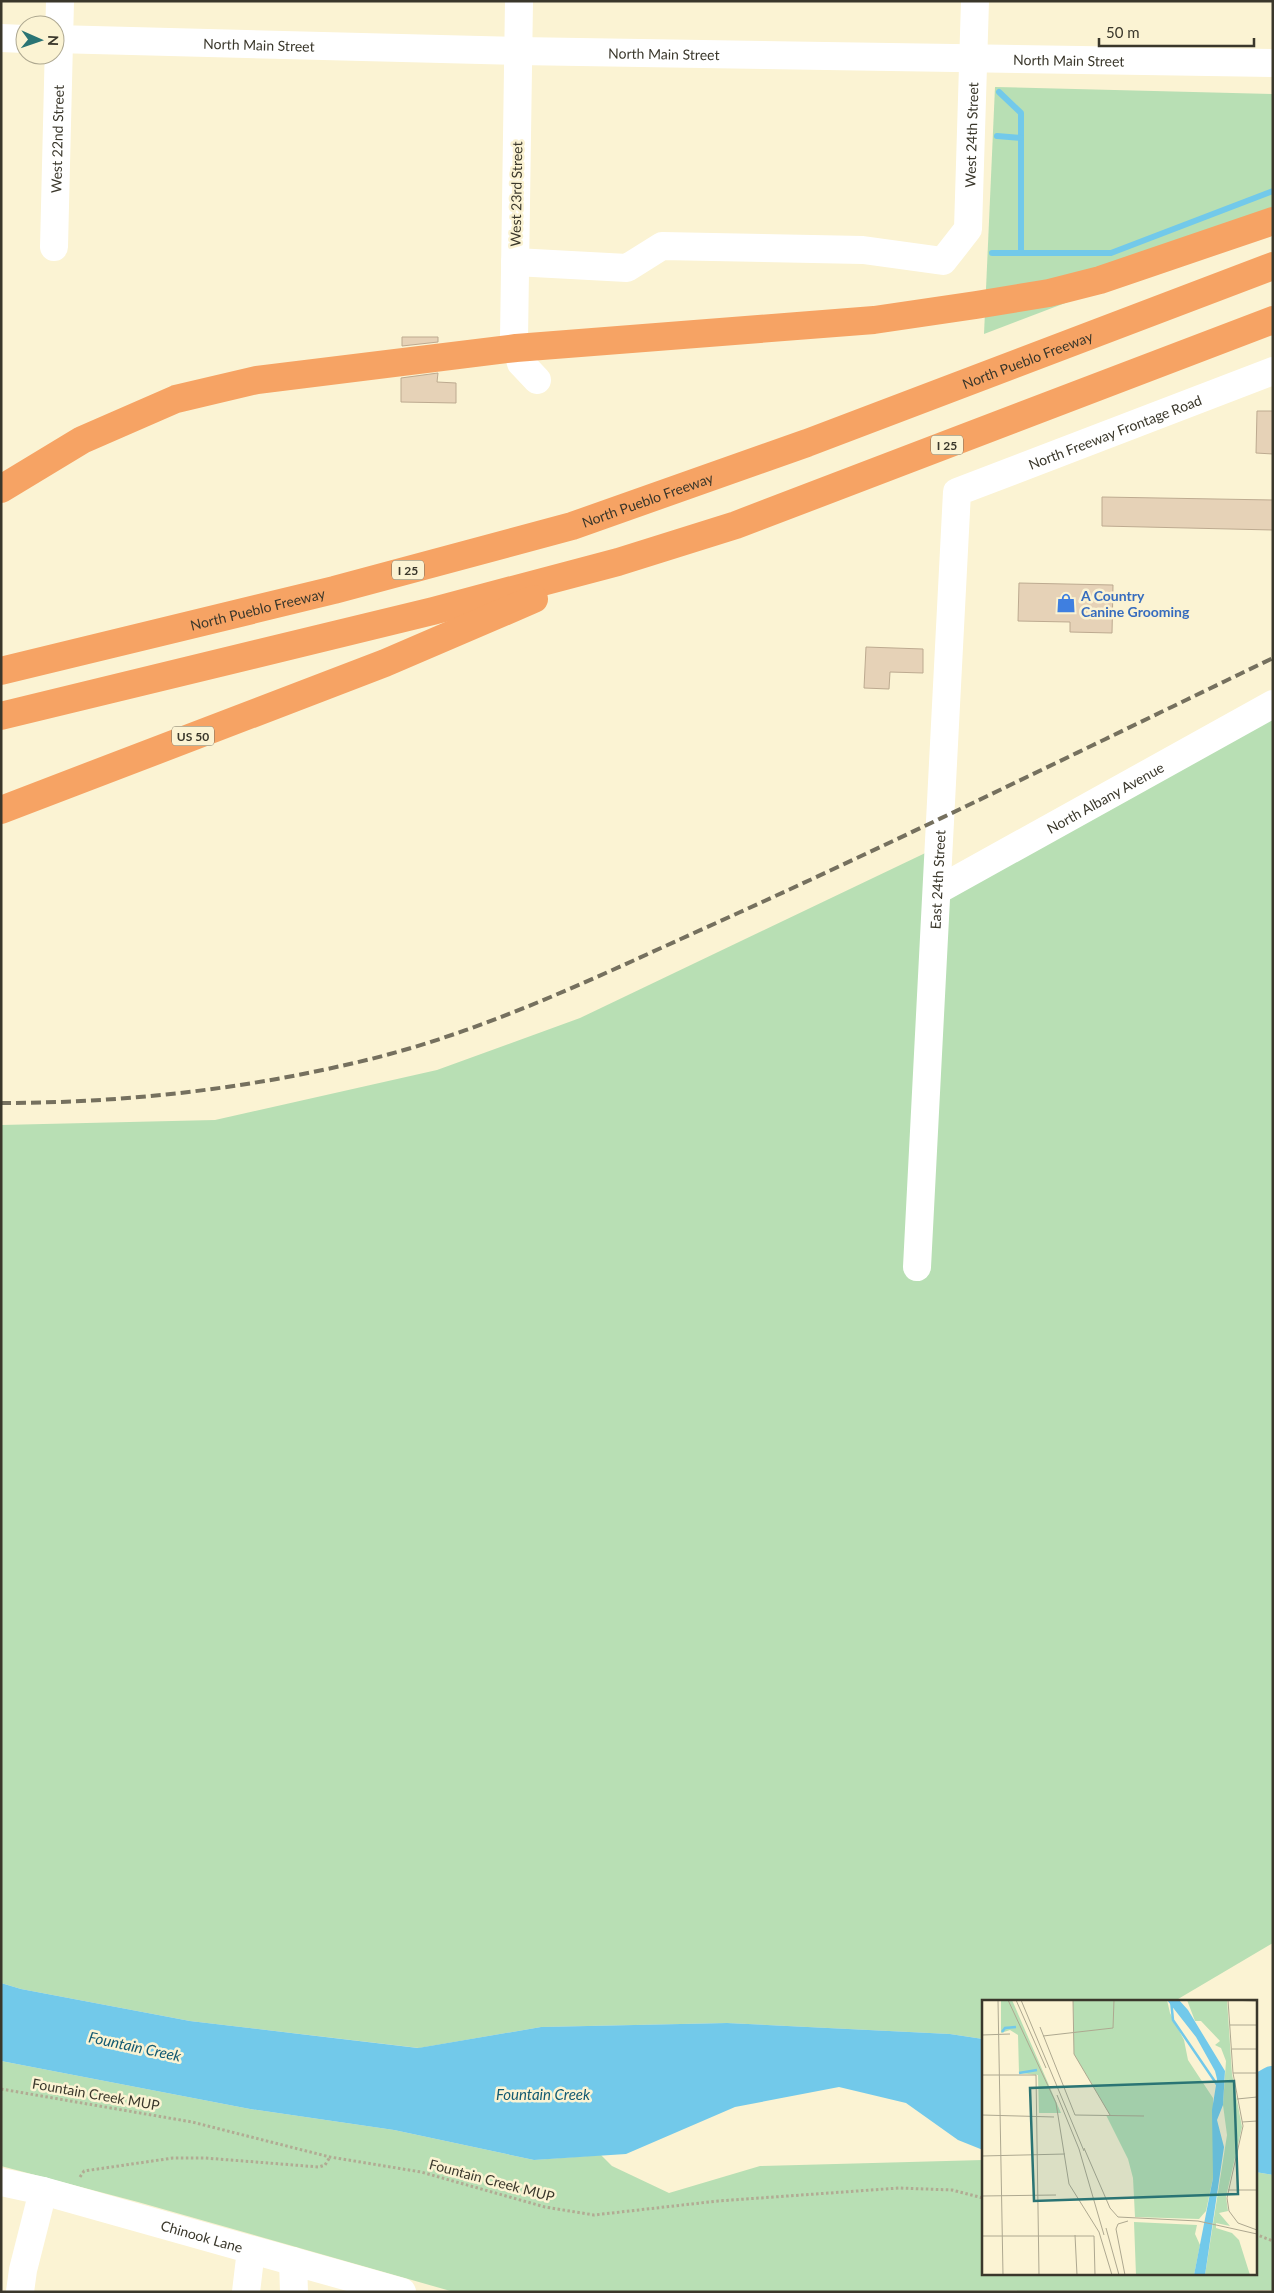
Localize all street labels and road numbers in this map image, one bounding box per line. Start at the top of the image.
street label: North Main Street [203,34,315,54]
street label: North Main Street [608,44,720,63]
street label: North Main Street [1013,50,1125,69]
street label: West 24th Street [961,82,981,188]
street label: West 22nd Street [47,85,66,193]
street label: West 23rd Street [507,141,525,247]
street label: North Pueblo Freeway [960,327,1096,392]
street label: North Freeway Frontage Road [1026,391,1204,472]
road number: I 25 [931,436,963,454]
street label: North Pueblo Freeway [579,468,716,530]
road number: I 25 [392,560,424,580]
street label: North Pueblo Freeway [188,584,327,633]
road number: US 50 [172,726,214,746]
street label: North Albany Avenue [1044,758,1166,837]
street label: East 24th Street [926,830,948,930]
street label: Fountain Creek MUP [31,2074,161,2114]
street label: Fountain Creek MUP [428,2155,556,2205]
street label: Chinook Lane [159,2216,245,2255]

